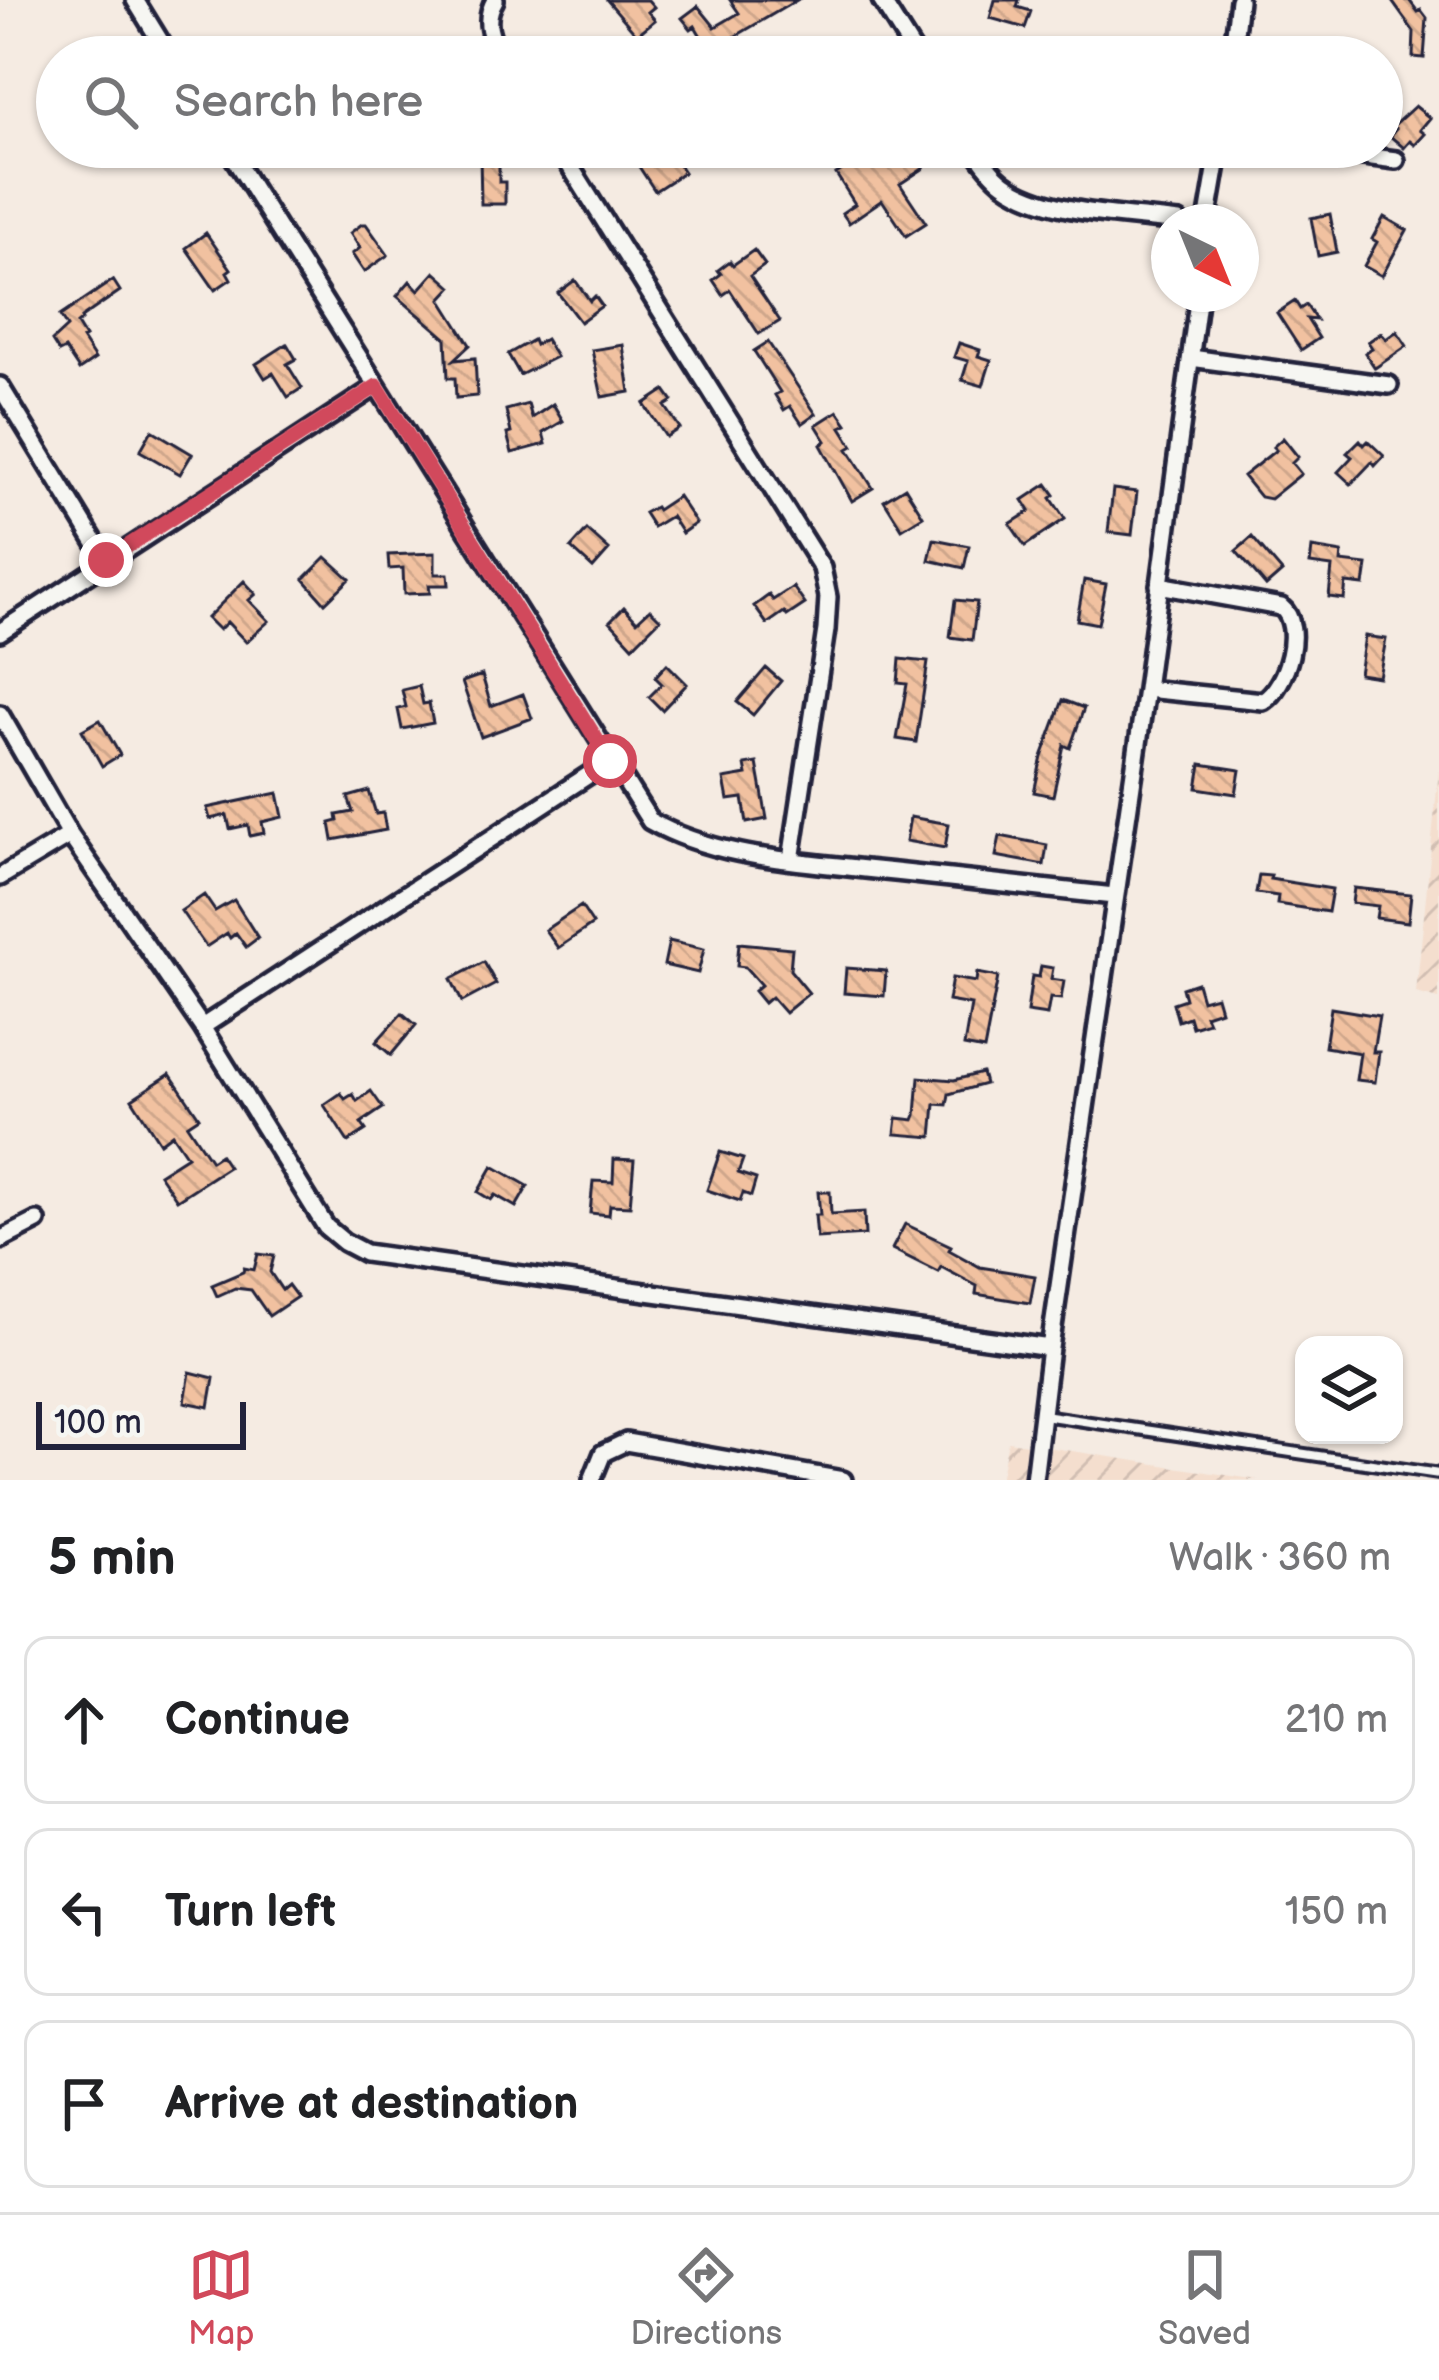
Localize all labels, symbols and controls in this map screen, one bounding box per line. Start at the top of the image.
search box [36,36,1403,168]
icon: search [78,69,144,135]
text: Search here [174,75,423,130]
north arrow [1151,204,1259,312]
route end [79,533,133,587]
route start [583,734,637,788]
map controls [1295,1336,1403,1444]
button: layers [1295,1336,1403,1444]
scale bar [36,1396,246,1449]
text: 100 m [54,1403,142,1443]
text: 5 min [48,1528,176,1589]
text: Walk · 360 m [1169,1535,1391,1582]
icon: ahead [51,1687,117,1753]
text: Continue [165,1693,350,1748]
text: 210 m [1285,1697,1388,1744]
icon: left [51,1879,117,1945]
text: Turn left [165,1885,336,1940]
text: 150 m [1285,1889,1388,1936]
icon: arrive [51,2071,117,2137]
text: Arrive at destination [165,2077,578,2132]
tab: Map [188,2242,254,2354]
tab: Directions [631,2242,782,2354]
tab: Saved [1158,2242,1251,2354]

